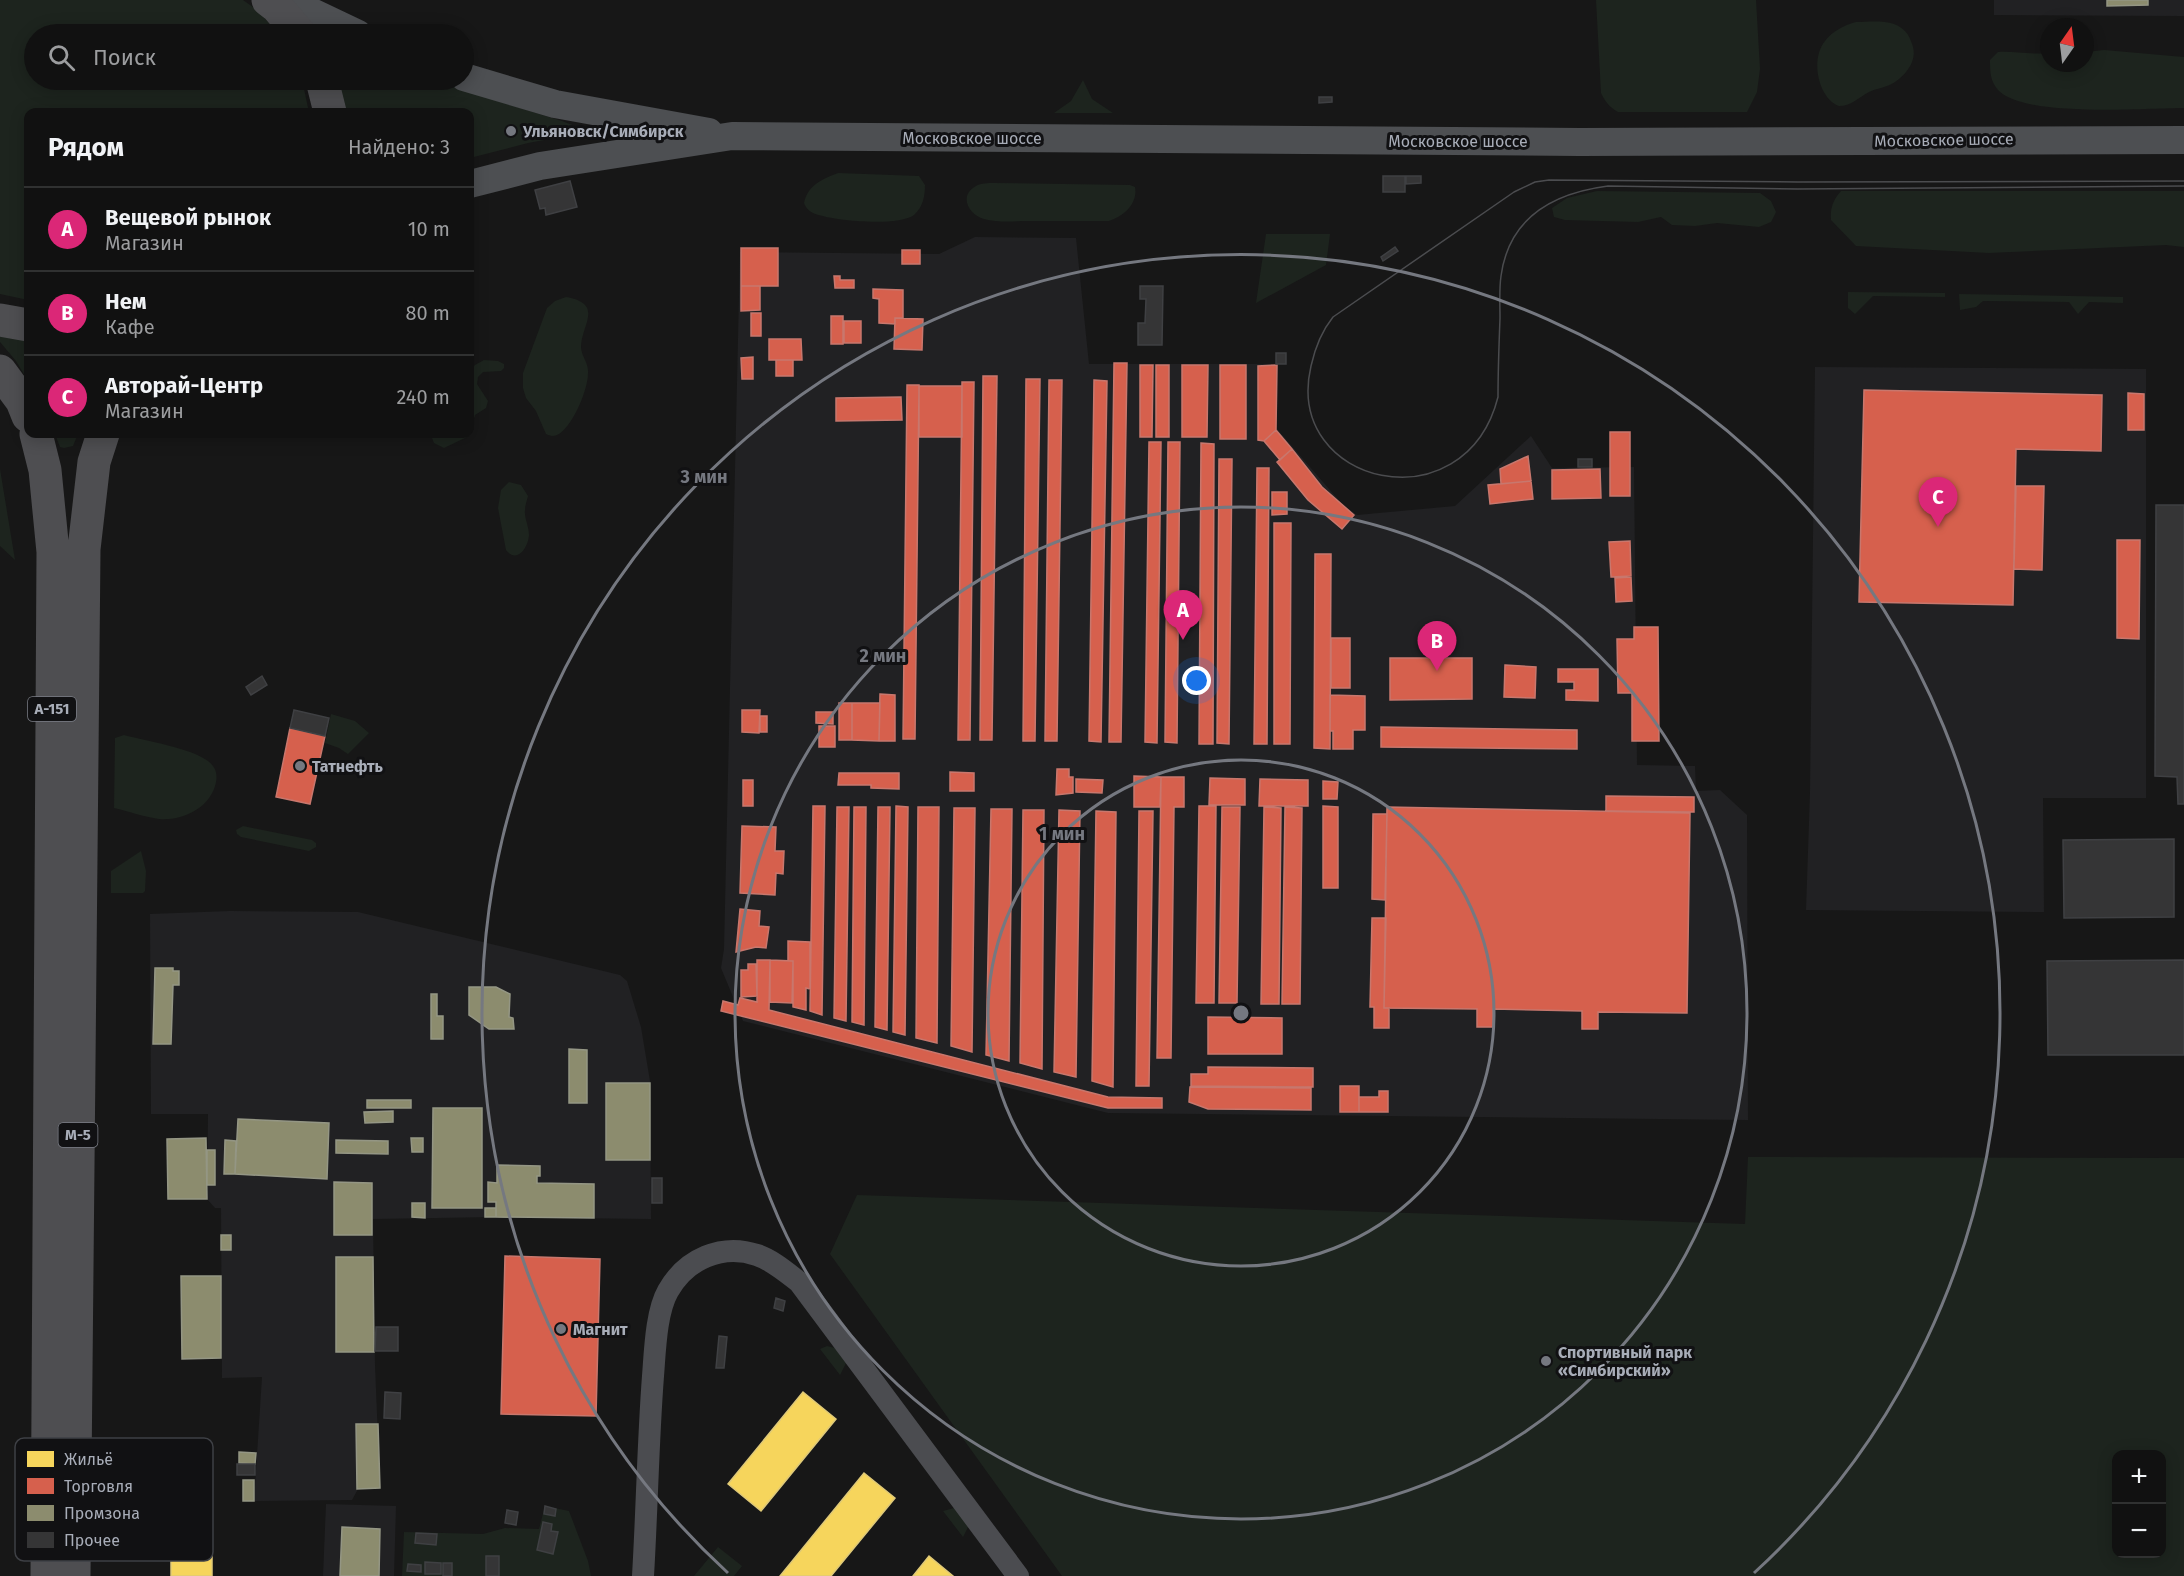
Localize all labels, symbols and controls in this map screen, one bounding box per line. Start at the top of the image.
north arrow [2040,18,2094,72]
search box [24,24,474,90]
icon: search [45,41,78,74]
text: Поиск [93,44,156,71]
place label: Ульяновск/Симбирск [522,122,684,141]
marker: Ульяновск/Симбирск [504,124,518,138]
street label: Московское шоссе [902,129,1042,148]
street label: Московское шоссе [1874,129,2014,151]
text: Рядом [48,132,124,163]
street label: Московское шоссе [1388,132,1528,151]
text: Найдено: 3 [348,135,450,159]
text: Вещевой рынок [105,204,271,231]
text: A [62,217,73,241]
text: 10 m [408,217,450,241]
text: Магазин [105,231,184,255]
text: Нем [105,288,147,315]
text: B [61,301,74,325]
text: 80 m [405,301,450,325]
text: Кафе [105,315,155,339]
text: Авторай-Центр [105,372,263,399]
text: C [62,385,73,409]
text: 240 m [396,385,450,409]
text: Магазин [105,399,184,423]
text: 3 мин [680,466,727,488]
pin: C [1918,478,1958,527]
pin: A [1164,590,1202,640]
pin: B [1418,622,1456,671]
text: 2 мин [860,645,906,667]
your location [1182,666,1211,695]
road number: А-151 [28,697,76,721]
place label: Татнефть [312,757,384,776]
marker: Татнефть [293,759,307,773]
text: 1 мин [1039,823,1085,845]
centre of rings [1231,1003,1251,1023]
road number: М-5 [58,1123,98,1147]
place label: Магнит [573,1320,628,1339]
marker: Магнит [554,1322,568,1336]
place label: Спортивный парк «Симбирский» [1558,1343,1692,1380]
marker: Спортивный парк «Симбирский» [1539,1354,1553,1368]
legend [15,1438,213,1561]
text: Жильё [64,1450,113,1469]
map controls [2112,1450,2166,1558]
button: + [2112,1450,2166,1504]
text: Торговля [64,1477,133,1496]
text: Промзона [64,1504,140,1523]
button: − [2112,1504,2166,1558]
text: Прочее [64,1531,120,1550]

